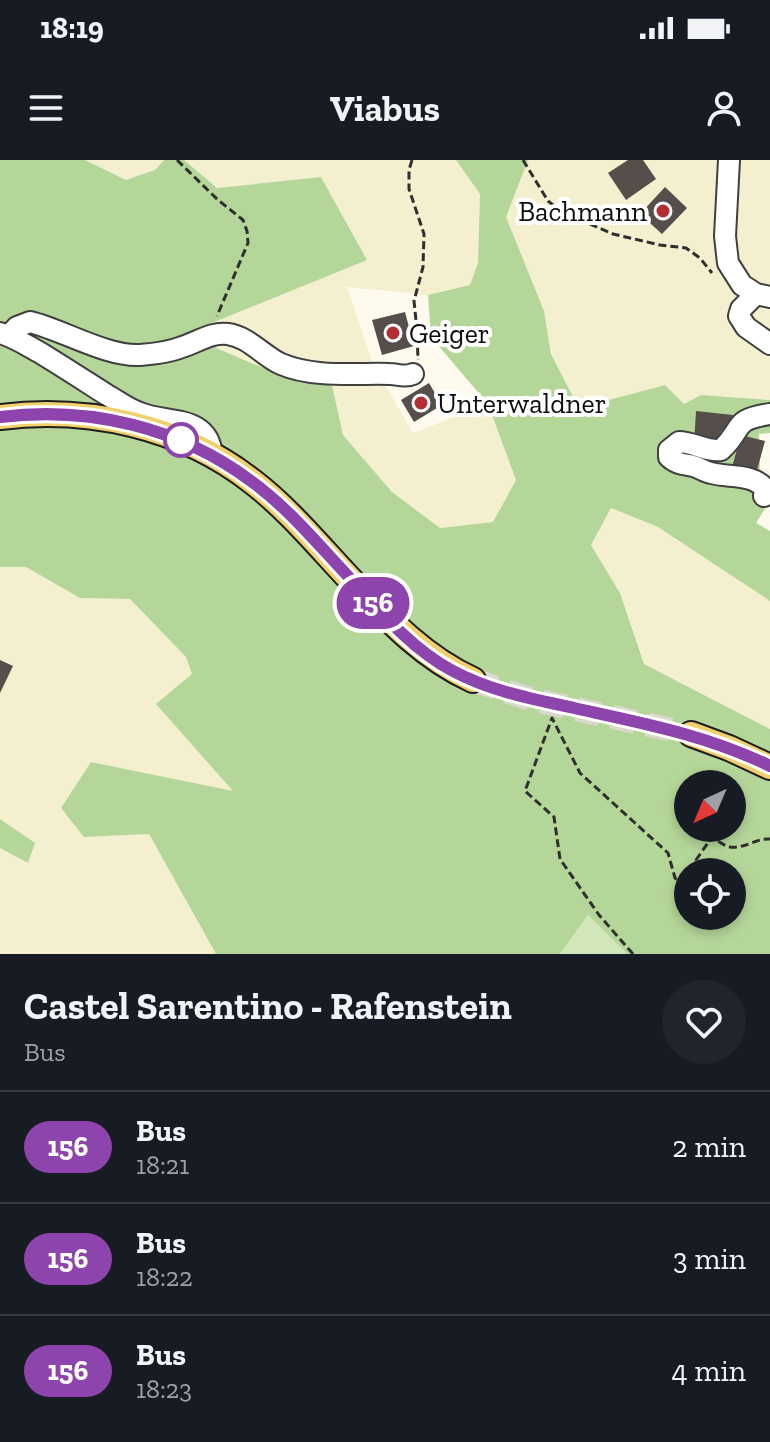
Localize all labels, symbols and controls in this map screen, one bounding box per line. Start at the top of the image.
text: 18:19 [40,10,104,46]
icon: menu [24,86,68,130]
icon: person [702,86,746,130]
text: Viabus [330,87,440,130]
place label: Bachmann [518,195,647,228]
marker: Bachmann [654,202,672,220]
place label: Geiger [409,317,490,350]
marker: Geiger [384,324,402,342]
place label: Unterwaldner [437,387,607,420]
marker: Unterwaldner [412,394,430,412]
unlabelled marker [164,423,198,457]
line badge: 156 [327,577,419,629]
text: 156 [353,586,393,619]
north arrow [674,770,746,842]
map controls [674,770,746,930]
button: locate [674,858,746,930]
button: heart [662,980,746,1064]
text: Castel Sarentino - Rafenstein [24,983,512,1029]
text: Bus [24,1036,66,1068]
text: Bus [136,1113,186,1149]
text: 2 min [672,1129,746,1165]
text: 156 [48,1130,88,1163]
text: 18:21 [136,1149,189,1181]
text: Bus [136,1225,186,1261]
text: 3 min [673,1241,746,1277]
text: 156 [48,1242,88,1275]
text: 18:22 [136,1261,193,1293]
text: Bus [136,1337,186,1373]
text: 4 min [672,1353,746,1389]
text: 156 [48,1354,88,1387]
text: 18:23 [136,1373,192,1405]

